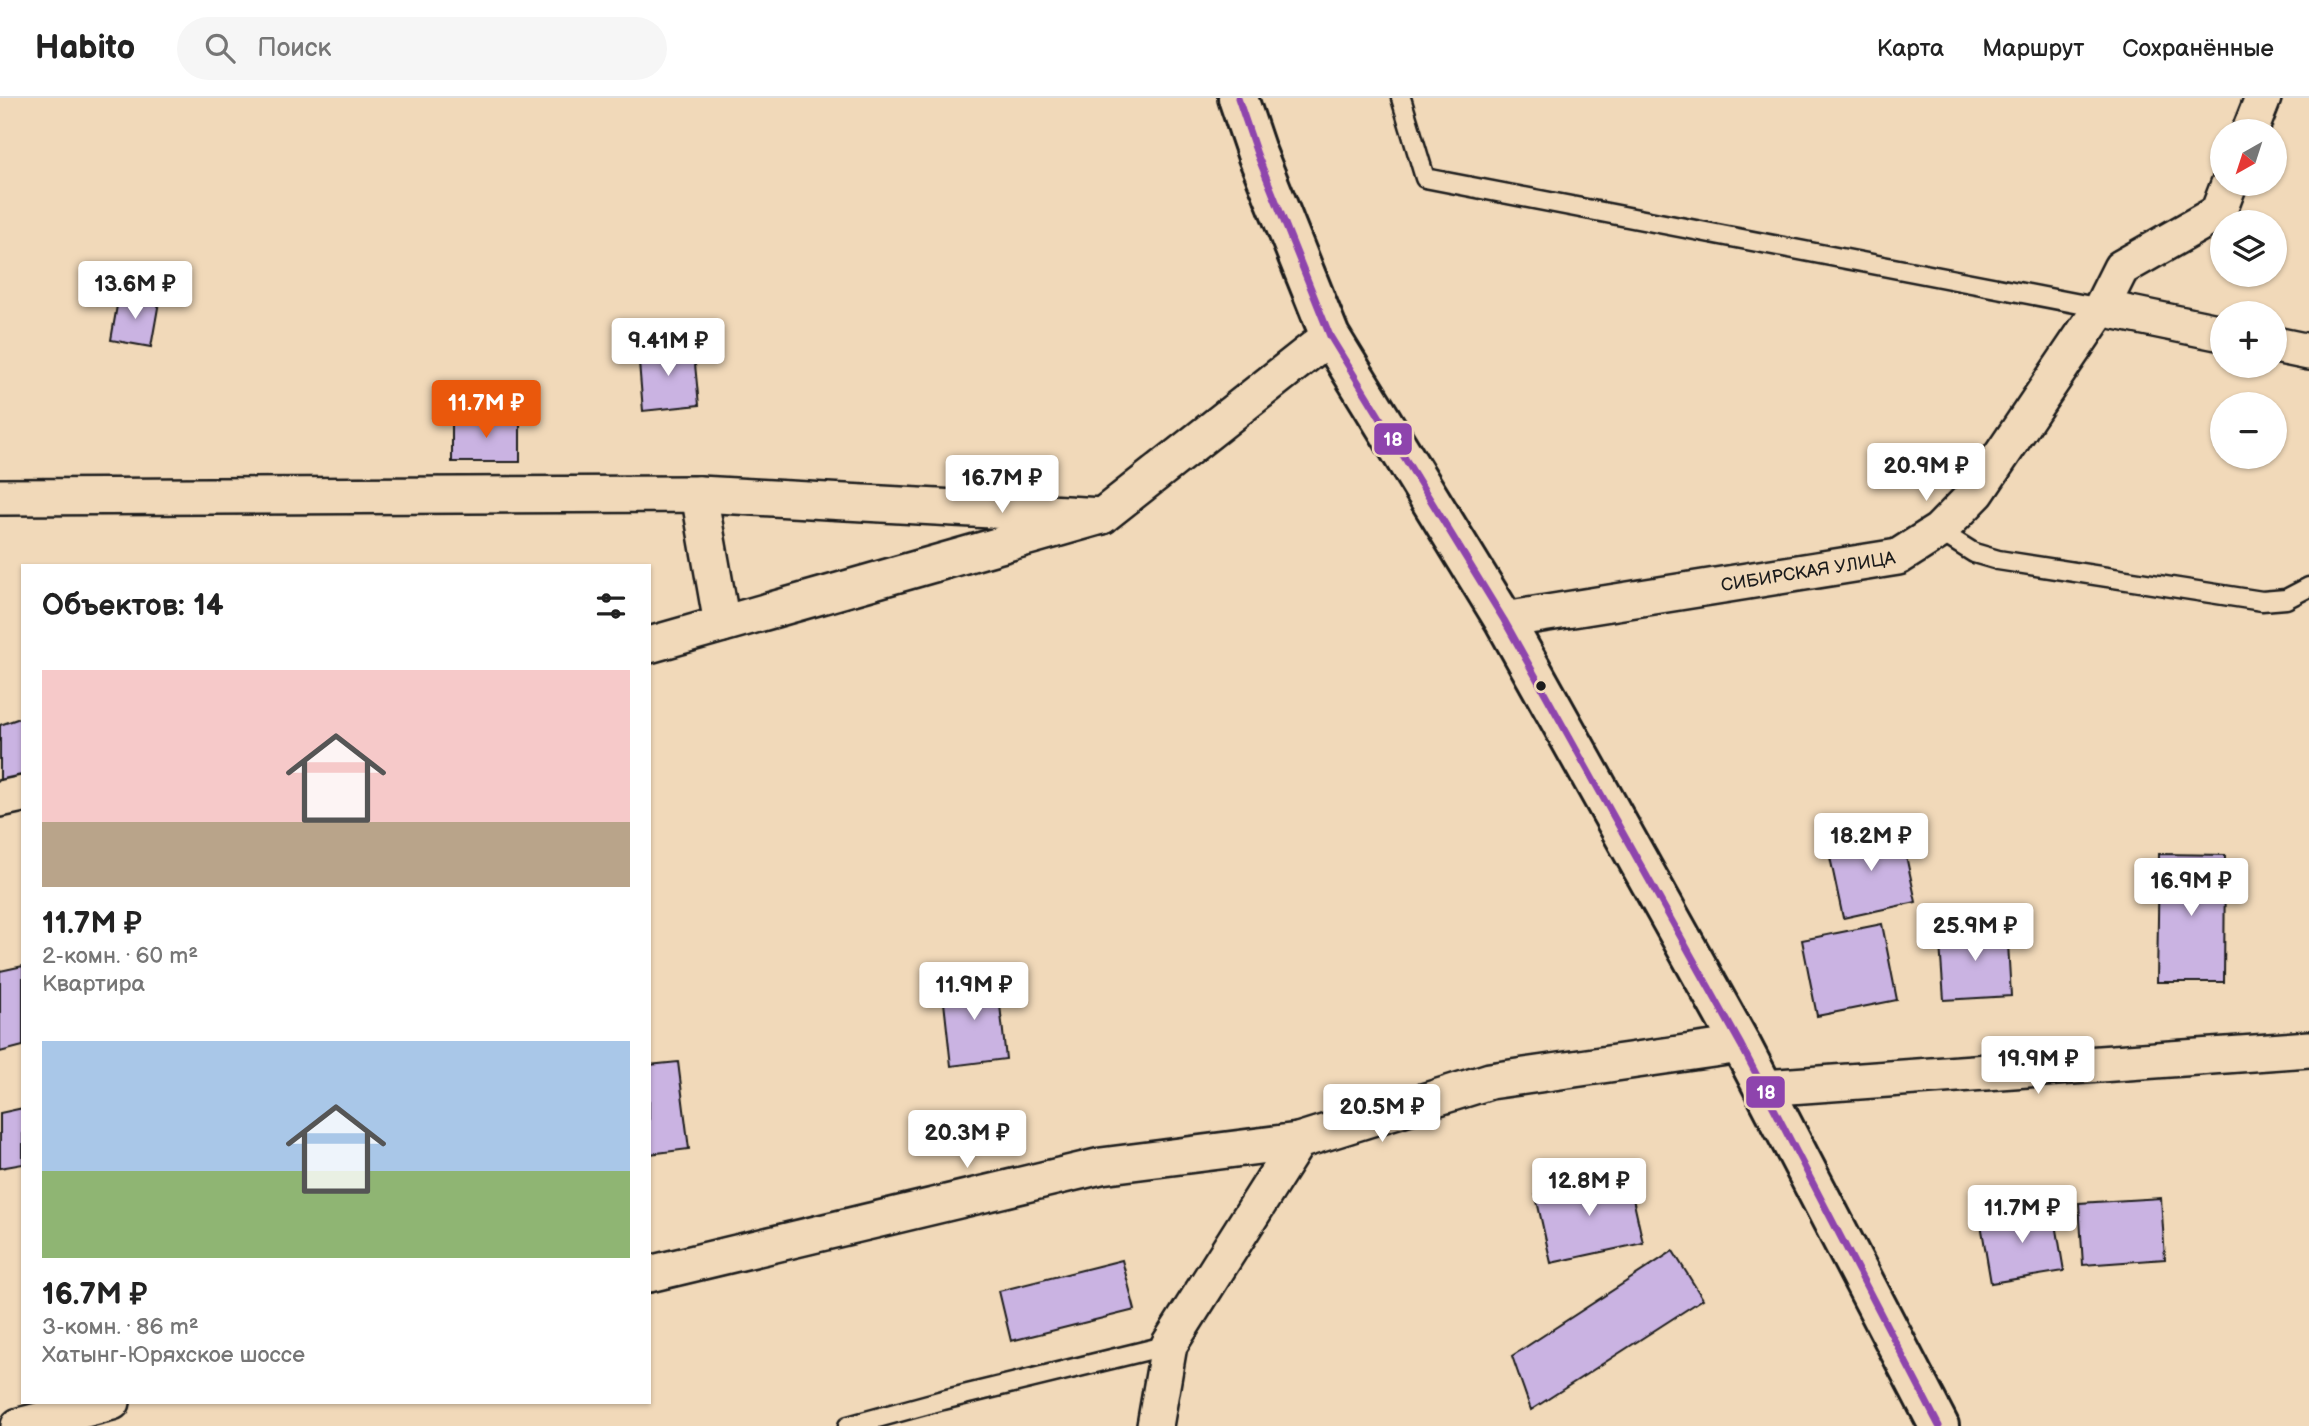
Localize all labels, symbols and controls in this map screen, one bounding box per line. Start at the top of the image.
search box [177,17,667,80]
text: Habito [35,28,135,68]
icon: search [201,29,239,67]
text: Поиск [257,33,331,64]
text: Карта [1877,34,1944,63]
text: Маршрут [1982,34,2084,63]
text: Сохранённые [2122,34,2274,63]
north arrow [2210,119,2287,196]
map controls [2210,119,2287,469]
button: layers [2210,210,2287,287]
pin: 13.6M ₽ [70,262,200,321]
text: 13.6M ₽ [94,270,176,298]
button: + [2210,301,2287,378]
pin: 9.41M ₽ [603,318,733,378]
text: 9.41M ₽ [628,327,708,355]
pin: 11.7M ₽ [421,380,551,440]
text: 11.7M ₽ [448,389,524,417]
button: − [2210,392,2287,469]
line badge: 18 [1373,422,1413,456]
text: 18 [1383,429,1403,452]
pin: 20.9M ₽ [1861,444,1991,503]
text: 20.9M ₽ [1883,452,1969,480]
pin: 16.7M ₽ [937,456,1067,515]
text: 16.7M ₽ [962,464,1042,492]
street label: СИБИРСКАЯ УЛИЦА [1720,548,1897,596]
icon: filters [592,587,630,625]
text: Объектов: 14 [42,588,224,624]
unlabelled marker [1534,679,1548,693]
icon: home [273,715,399,841]
pin: 18.2M ₽ [1806,814,1936,873]
text: 18.2M ₽ [1830,822,1912,850]
pin: 16.9M ₽ [2126,858,2256,918]
text: 16.9M ₽ [2150,867,2232,895]
pin: 25.9M ₽ [1910,904,2040,963]
text: 11.7M ₽ [42,906,142,942]
text: 25.9M ₽ [1932,912,2018,940]
text: 2-комн. · 60 m² [42,942,198,970]
pin: 11.9M ₽ [909,962,1039,1022]
text: Квартира [42,970,145,998]
text: 11.9M ₽ [935,971,1013,999]
pin: 19.9M ₽ [1973,1037,2103,1096]
text: 19.9M ₽ [1997,1045,2079,1073]
line badge: 18 [1745,1075,1786,1109]
text: 18 [1756,1082,1776,1105]
pin: 20.5M ₽ [1317,1084,1447,1144]
icon: home [273,1086,399,1212]
text: 20.5M ₽ [1339,1093,1425,1121]
pin: 20.3M ₽ [902,1110,1032,1170]
text: 20.3M ₽ [924,1119,1010,1147]
pin: 12.8M ₽ [1524,1158,1654,1218]
text: 12.8M ₽ [1548,1167,1630,1195]
pin: 11.7M ₽ [1957,1186,2087,1245]
text: 11.7M ₽ [1984,1194,2060,1222]
text: 16.7M ₽ [42,1277,147,1313]
text: 3-комн. · 86 m² [42,1313,199,1341]
text: Хатынг-Юряхское шоссе [42,1341,305,1369]

